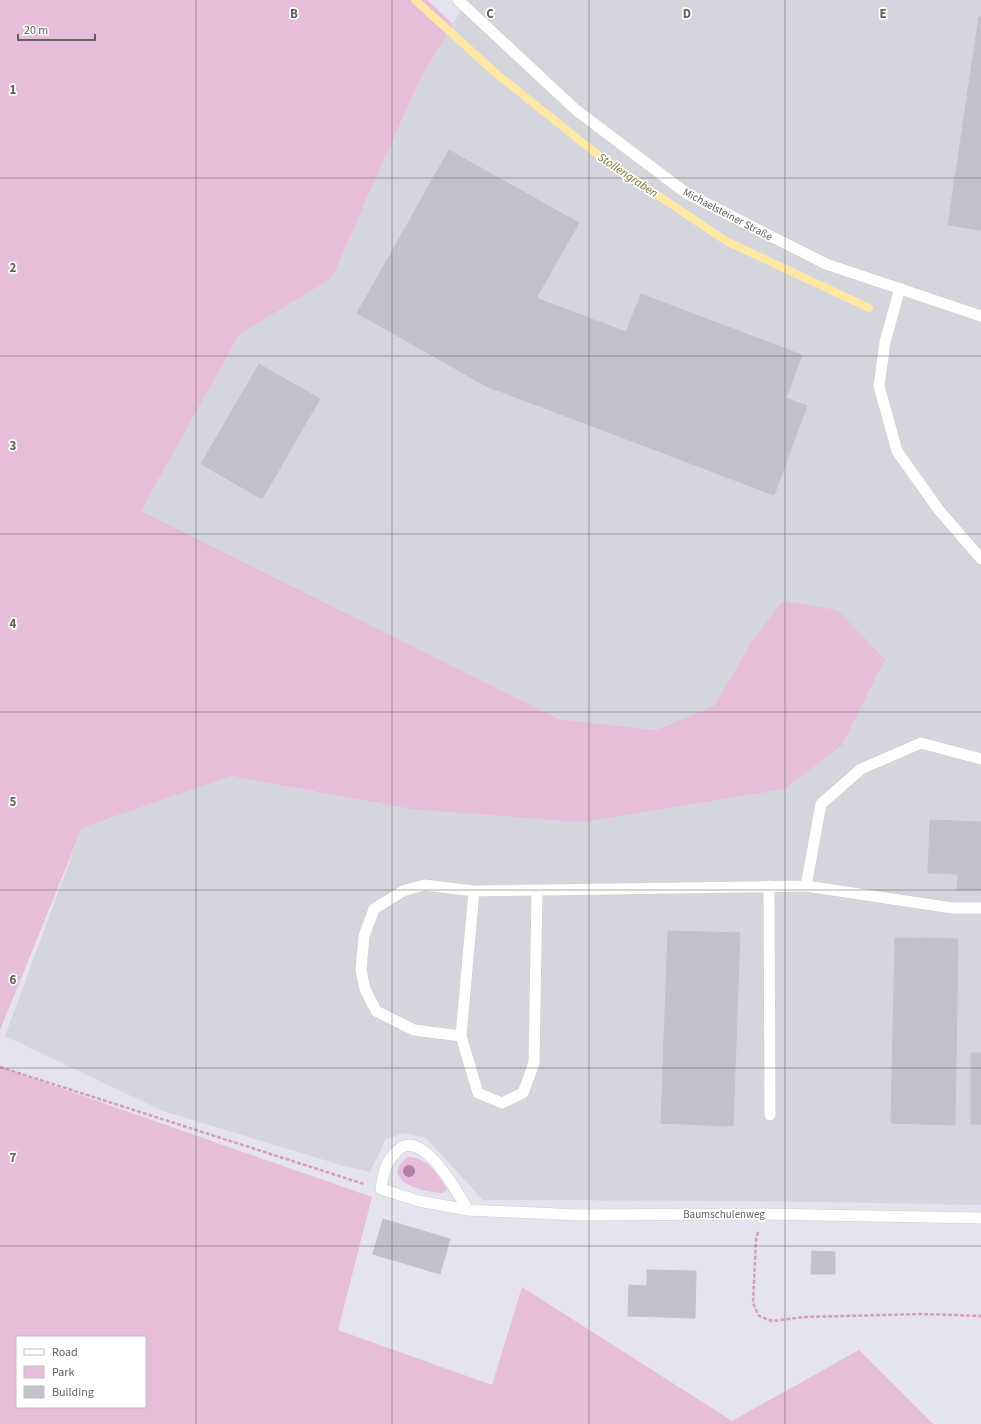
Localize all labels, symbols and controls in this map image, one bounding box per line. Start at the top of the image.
text: B [290,5,298,23]
text: C [486,5,494,23]
text: D [683,5,691,23]
text: E [879,5,887,23]
scale bar [18,16,95,42]
text: 20 m [24,22,48,39]
text: 1 [10,81,17,99]
water label: Stollengraben [594,149,661,202]
street label: Michaelsteiner Straße [680,184,776,245]
text: 2 [10,259,17,277]
text: 3 [10,437,17,455]
text: 4 [10,615,17,633]
text: 5 [10,793,17,811]
text: 6 [10,971,17,989]
text: 7 [10,1149,17,1167]
street label: Baumschulenweg [683,1207,765,1222]
legend [16,1336,146,1408]
text: Road [52,1344,78,1361]
text: Park [52,1364,74,1381]
text: Building [52,1384,94,1401]

